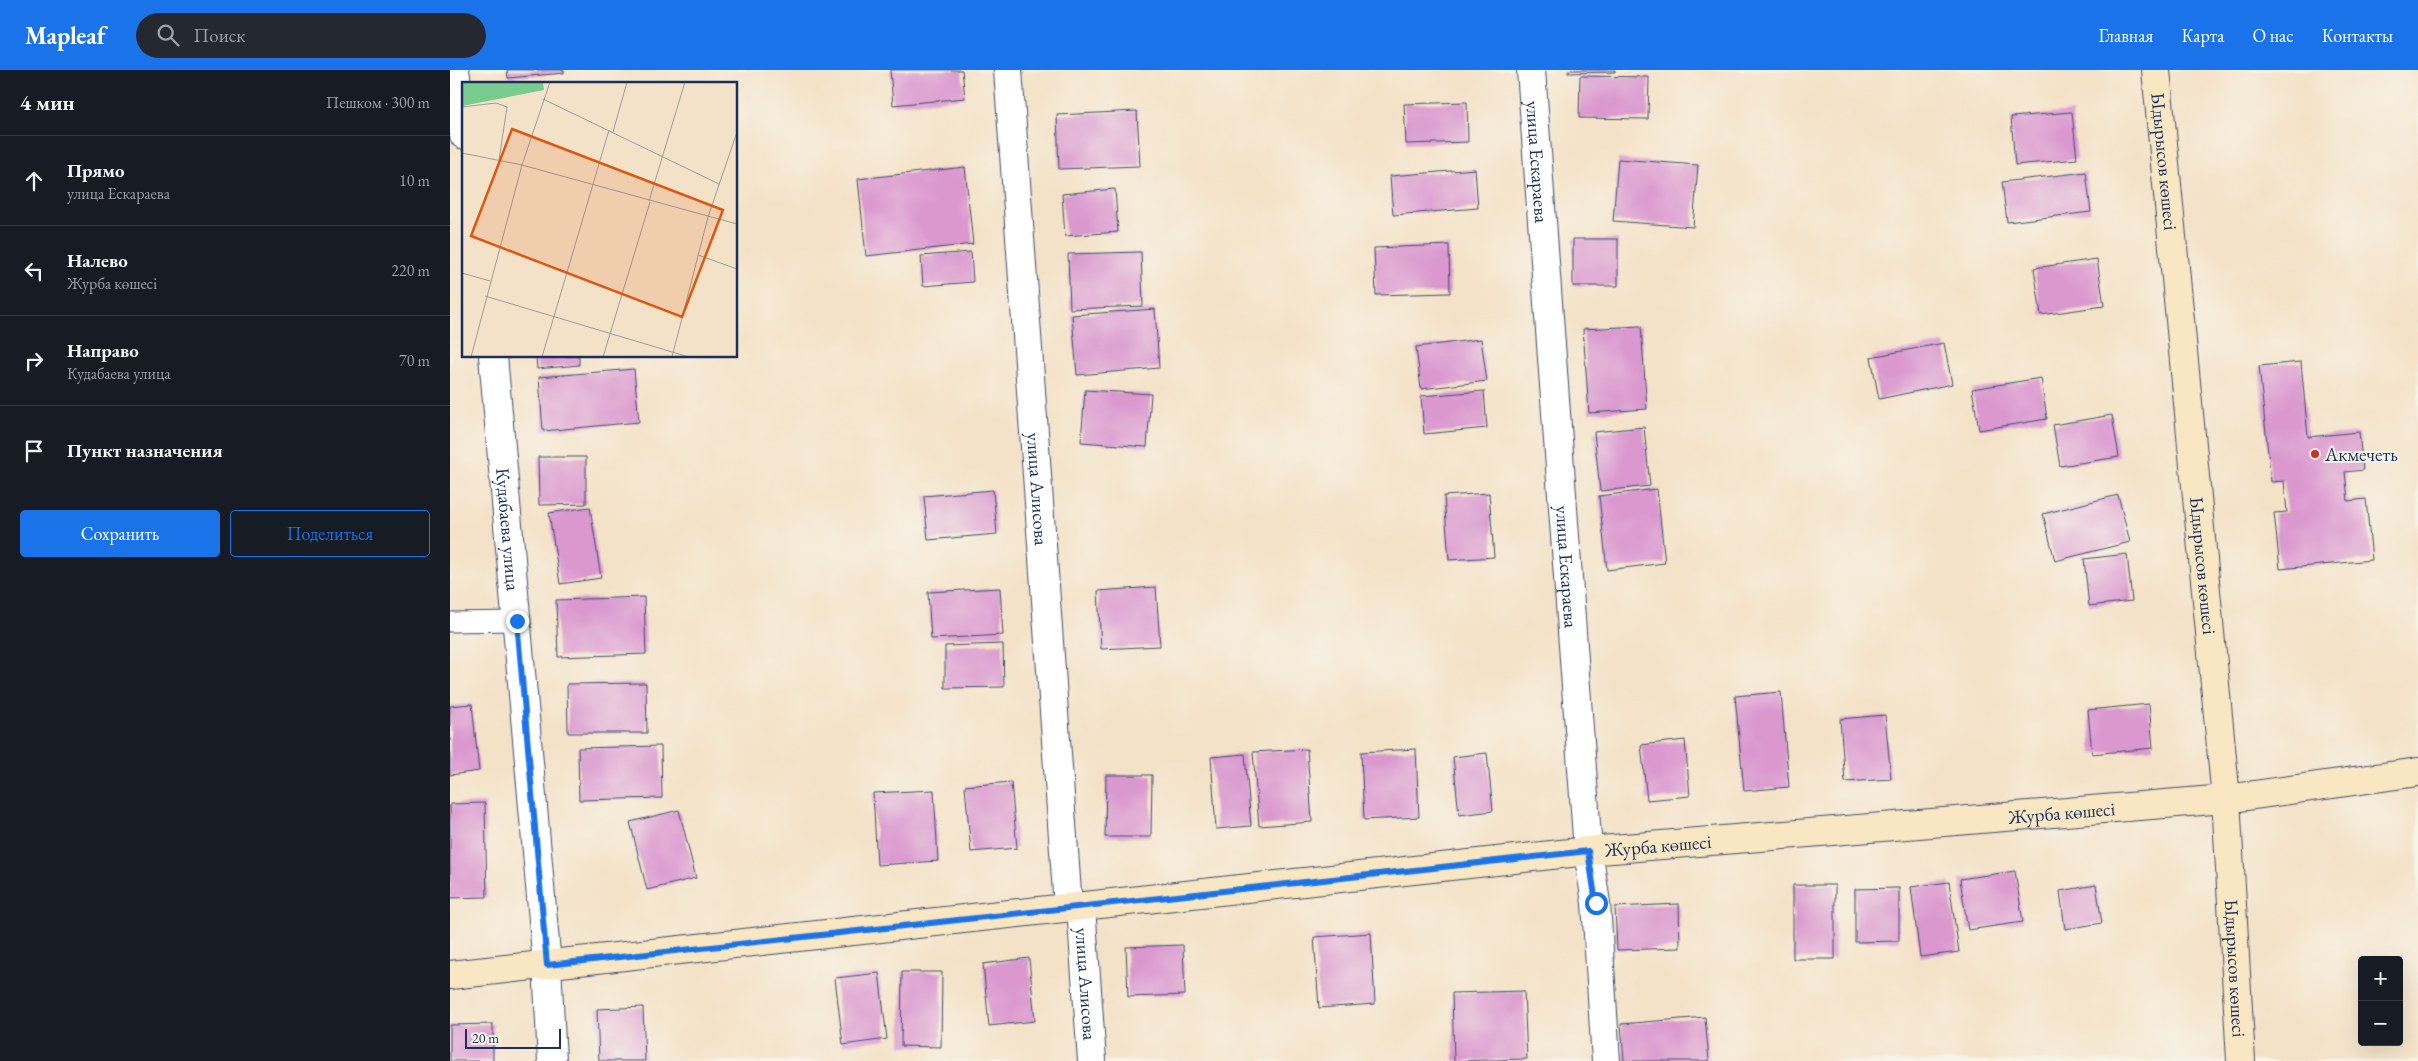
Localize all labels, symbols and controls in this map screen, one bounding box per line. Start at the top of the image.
search box [136,13,486,58]
text: Mapleaf [25,20,106,51]
icon: search [154,21,182,49]
text: Поиск [194,23,245,48]
text: Главная [2099,24,2153,47]
text: Карта [2181,24,2224,47]
text: О нас [2252,24,2294,47]
text: Контакты [2322,24,2393,47]
inset map [462,82,738,358]
text: 4 мин [20,89,75,116]
text: Пешком · 300 m [326,92,430,113]
street label: Ыдырысов көшесі [2146,92,2184,232]
street label: улица Ескараева [1521,100,1555,224]
text: Прямо [67,158,125,183]
icon: ahead [20,167,48,195]
text: 10 m [399,170,430,191]
text: улица Ескараева [67,183,170,204]
text: Налево [67,248,128,273]
icon: left [20,257,48,285]
text: 220 m [391,260,430,281]
text: Журба көшесі [67,273,157,294]
text: Направо [67,338,139,363]
icon: right [20,347,48,375]
text: 70 m [399,350,430,371]
text: Кудабаева улица [67,363,171,384]
street label: улица Алисова [1022,432,1055,547]
icon: arrive [20,437,48,465]
text: Пункт назначения [67,438,223,463]
place label: Акмечеть [2324,442,2398,467]
marker: Акмечеть [2309,448,2321,460]
street label: Кудабаева улица [490,467,526,592]
street label: Ыдырысов көшесі [2185,496,2223,636]
street label: улица Ескараева [1550,505,1584,629]
button: Сохранить [20,510,220,557]
button: Поделиться [230,510,430,557]
route end [506,610,529,633]
street label: Журба көшесі [2006,796,2116,829]
street label: Журба көшесі [1603,828,1713,862]
route start [1585,892,1608,915]
street label: Ыдырысов көшесі [2219,899,2252,1038]
street label: улица Алисова [1070,927,1103,1041]
map controls [2358,956,2403,1046]
button: + [2358,956,2403,1001]
button: − [2358,1001,2403,1046]
scale bar [465,1026,561,1049]
text: 20 m [472,1029,499,1047]

